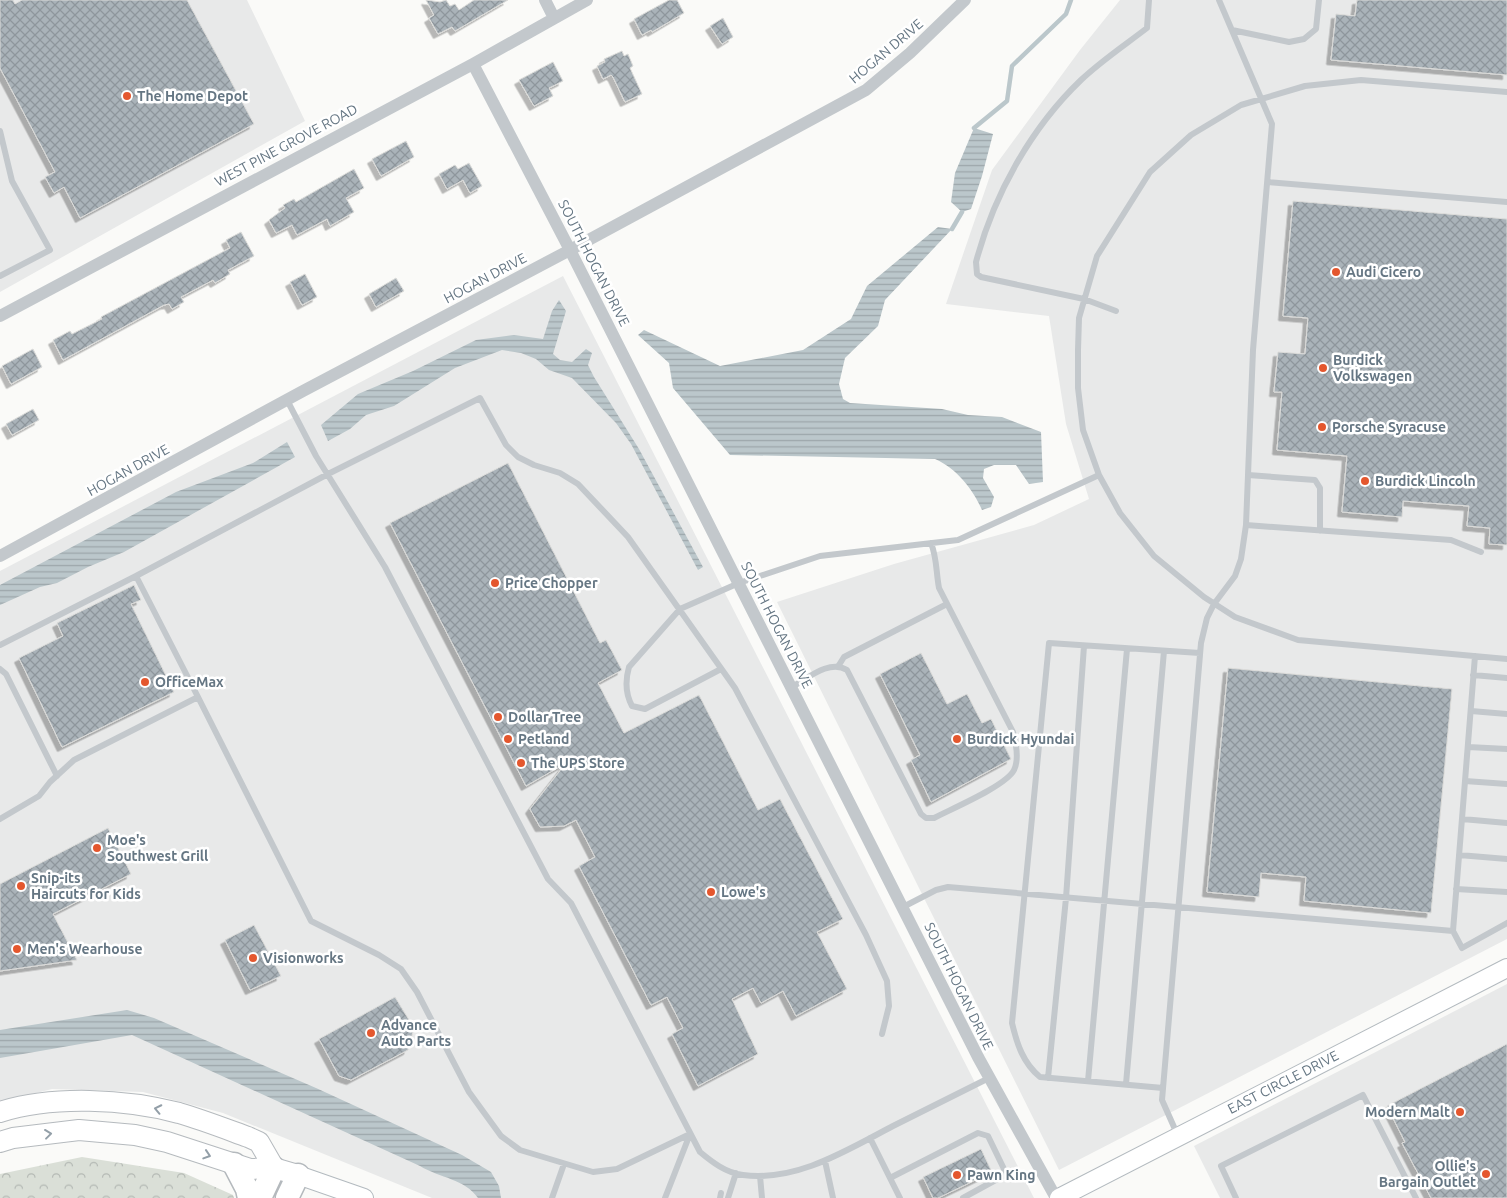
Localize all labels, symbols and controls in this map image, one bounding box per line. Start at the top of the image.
street label: HOGAN DRIVE [846,15,926,86]
place label: The Home Depot [137,88,248,104]
marker: The Home Depot [121,90,133,102]
street label: WEST PINE GROVE ROAD [212,101,360,189]
street label: SOUTH HOGAN DRIVE [555,197,633,329]
street label: HOGAN DRIVE [441,249,529,306]
place label: Audi Cicero [1346,264,1421,280]
marker: Audi Cicero [1330,266,1342,278]
place label: Burdick Volkswagen [1333,352,1412,384]
marker: Burdick Volkswagen [1317,362,1329,374]
place label: Porsche Syracuse [1332,419,1446,435]
marker: Porsche Syracuse [1316,421,1328,433]
street label: HOGAN DRIVE [84,441,172,499]
place label: Burdick Lincoln [1375,473,1476,489]
marker: Burdick Lincoln [1359,475,1371,487]
street label: SOUTH HOGAN DRIVE [738,559,816,691]
place label: Price Chopper [505,575,598,591]
marker: Price Chopper [489,577,501,589]
place label: OfficeMax [155,674,224,690]
marker: OfficeMax [139,676,151,688]
place label: Dollar Tree [508,709,581,725]
marker: Dollar Tree [492,711,504,723]
place label: Petland [518,731,569,747]
place label: Burdick Hyundai [967,731,1074,747]
marker: Petland [502,733,514,745]
marker: Burdick Hyundai [951,733,963,745]
place label: The UPS Store [531,755,625,771]
marker: The UPS Store [515,757,527,769]
place label: Moe's Southwest Grill [107,832,208,864]
marker: Moe's Southwest Grill [91,842,103,854]
place label: Snip-its Haircuts for Kids [31,870,141,902]
marker: Snip-its Haircuts for Kids [15,880,27,892]
place label: Lowe's [721,884,766,900]
marker: Lowe's [705,886,717,898]
street label: SOUTH HOGAN DRIVE [921,920,997,1052]
place label: Men's Wearhouse [27,941,143,957]
marker: Men's Wearhouse [11,943,23,955]
place label: Visionworks [263,950,344,966]
marker: Visionworks [247,952,259,964]
place label: Advance Auto Parts [381,1017,452,1049]
marker: Advance Auto Parts [365,1027,377,1039]
street label: EAST CIRCLE DRIVE [1225,1047,1341,1117]
one-way arrow [154,1104,162,1115]
place label: Modern Malt [1365,1104,1450,1120]
marker: Modern Malt [1454,1106,1466,1118]
one-way arrow [44,1129,52,1140]
one-way arrow [203,1149,211,1159]
place label: Ollie's Bargain Outlet [1379,1158,1476,1190]
place label: Pawn King [967,1167,1035,1183]
marker: Ollie's Bargain Outlet [1480,1168,1492,1180]
marker: Pawn King [951,1169,963,1181]

